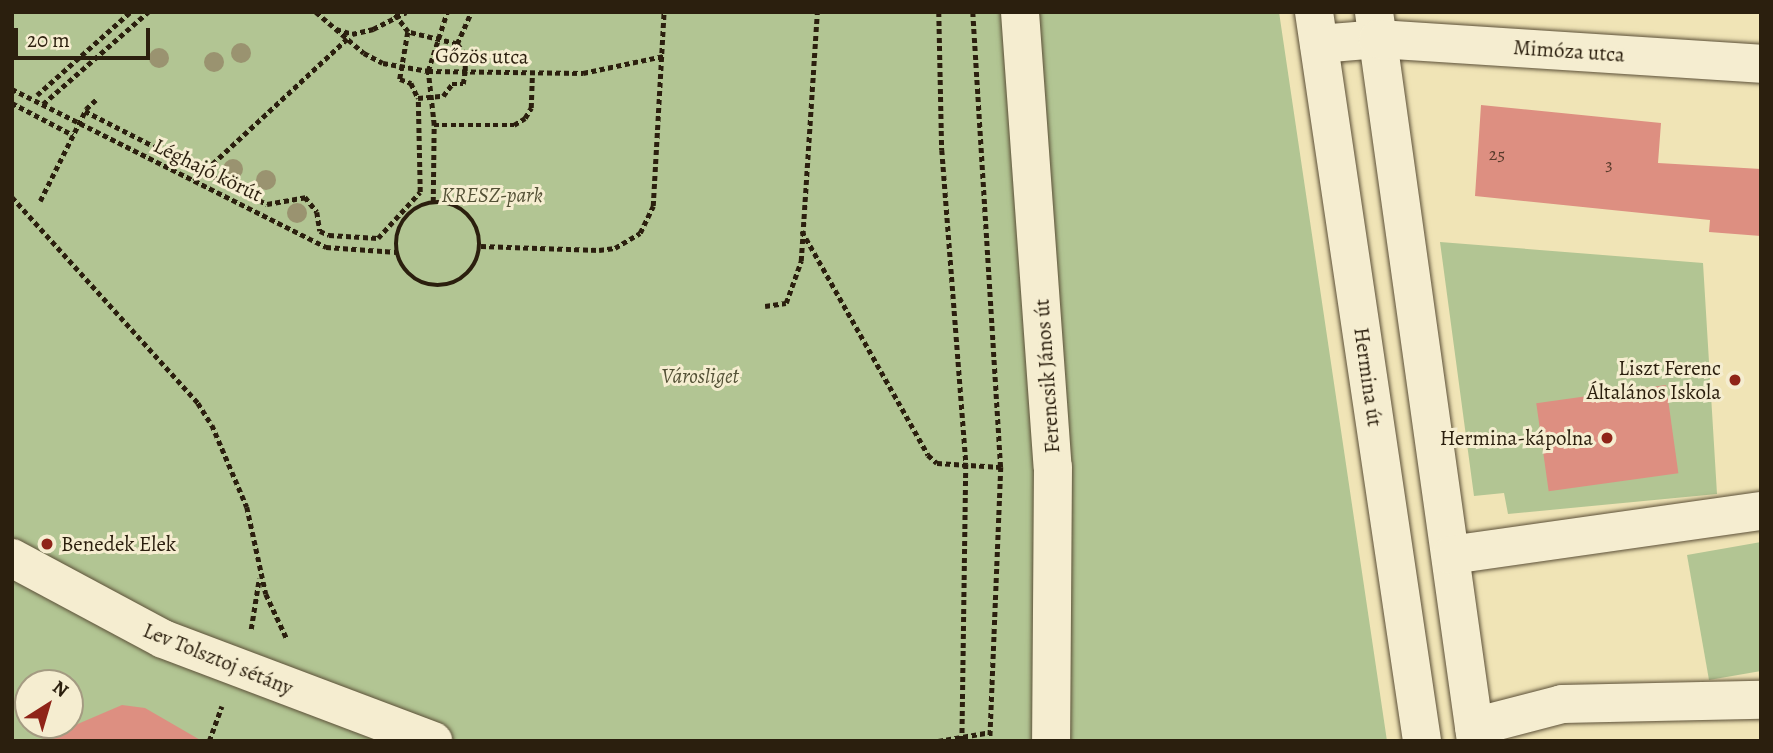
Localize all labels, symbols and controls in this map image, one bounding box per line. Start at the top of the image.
scale bar [18,14,154,58]
text: 20 m [27,26,70,54]
street label: Mimóza utca [1512,35,1626,67]
street label: Gőzös utca [435,43,529,69]
street label: Léghajó körút [149,133,267,207]
house number: 25 [1489,143,1505,165]
house number: 3 [1605,153,1613,175]
park label: KRESZ-park [441,182,543,208]
street label: Ferencsik János út [1029,298,1065,454]
street label: Hermina út [1349,326,1387,428]
place label: Liszt Ferenc Általános Iskola [1587,355,1721,405]
park label: Városliget [662,363,738,389]
marker: Liszt Ferenc Általános Iskola [1727,372,1743,388]
place label: Hermina-kápolna [1440,425,1593,451]
marker: Hermina-kápolna [1599,430,1615,446]
place label: Benedek Elek [61,531,176,557]
marker: Benedek Elek [39,536,55,552]
street label: Lev Tolsztoj sétány [139,617,297,701]
north arrow [14,669,84,739]
text: N [47,674,74,703]

